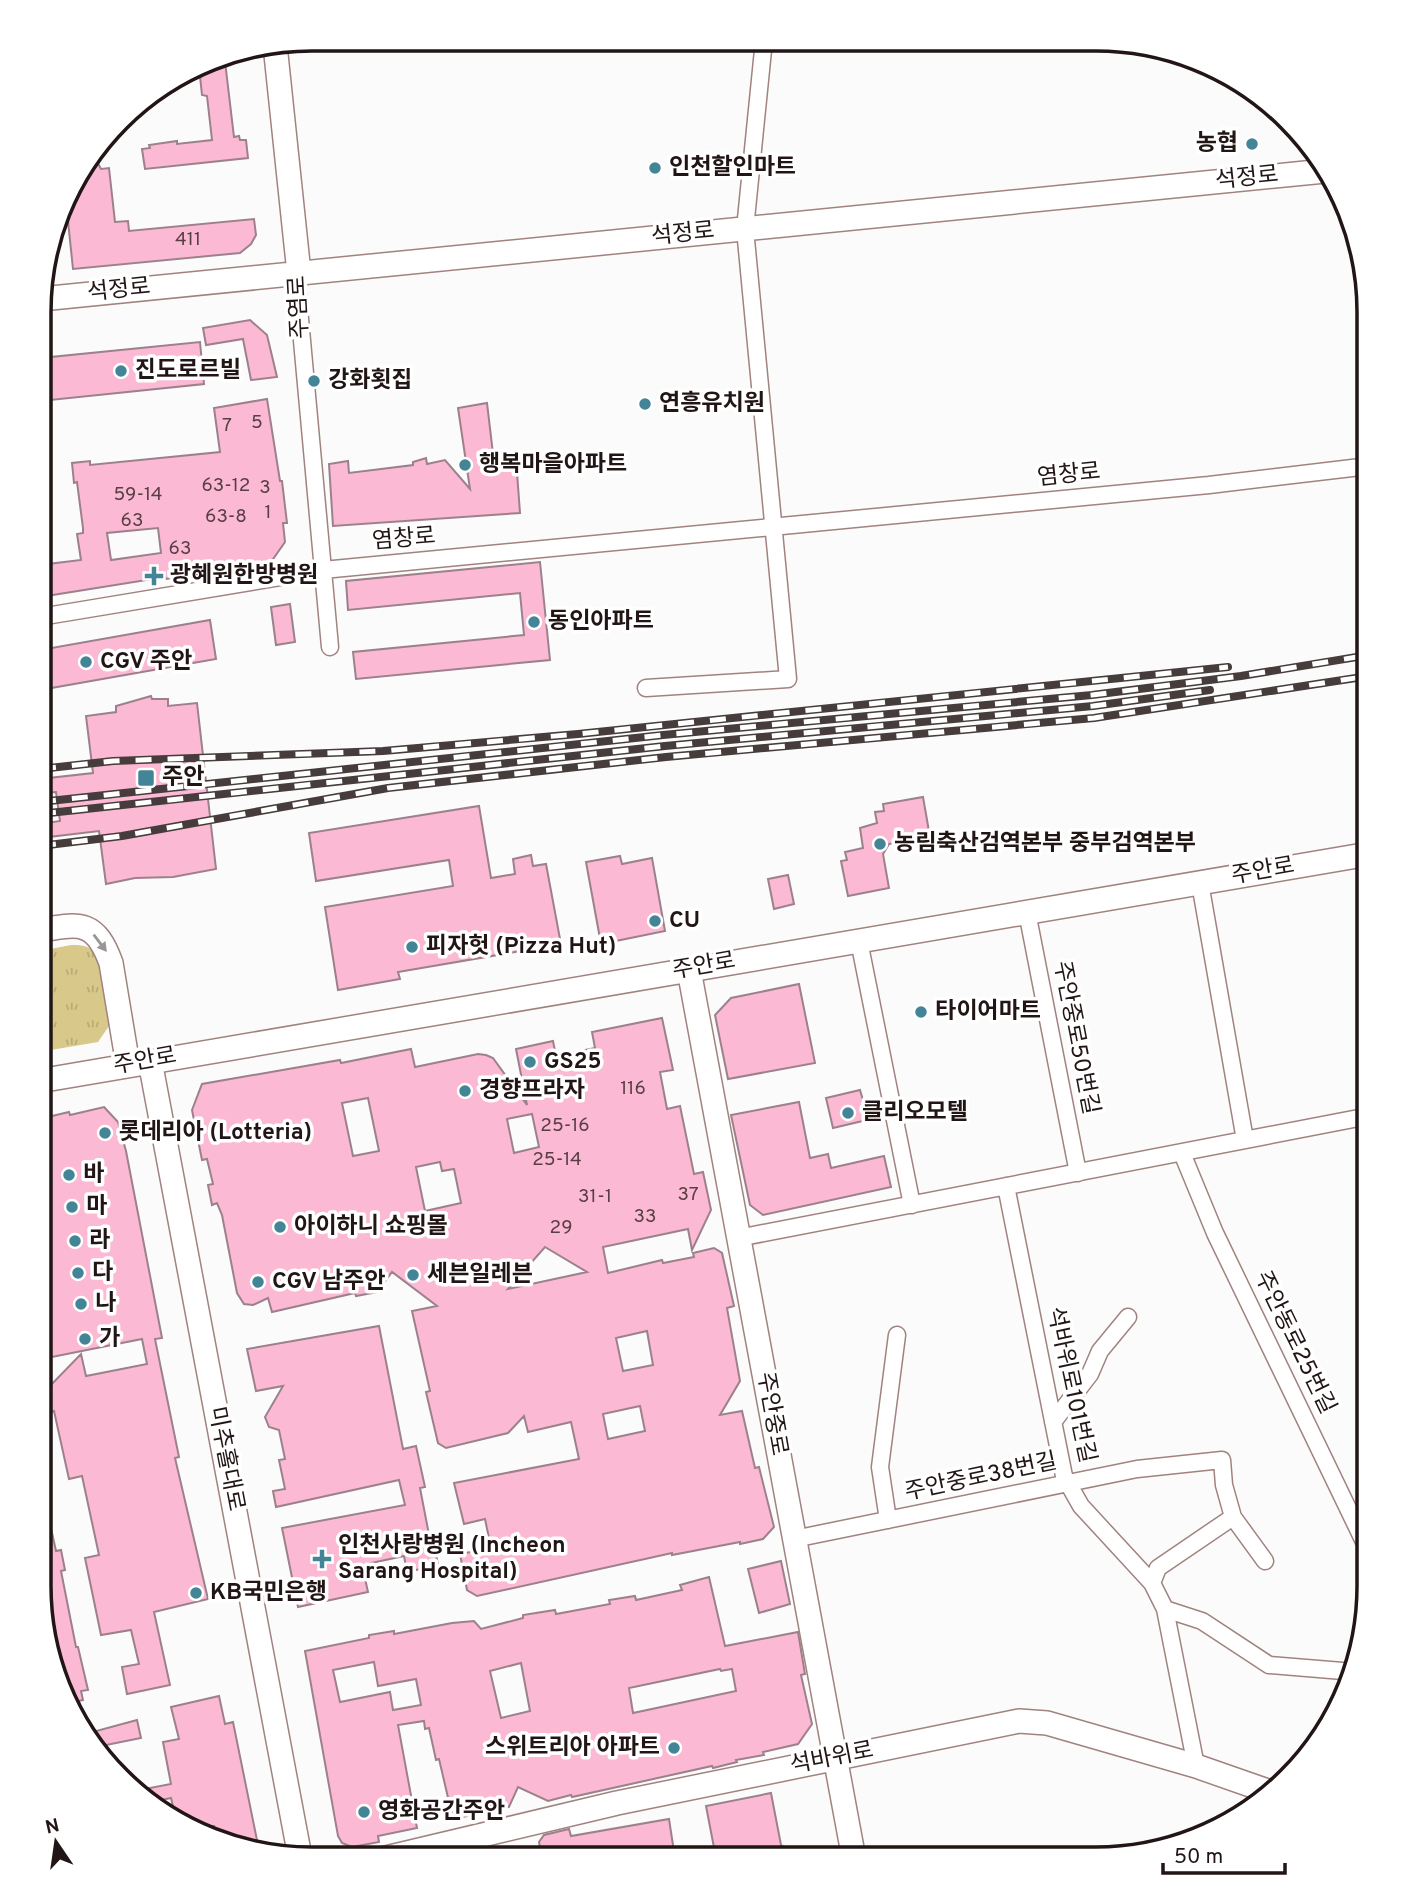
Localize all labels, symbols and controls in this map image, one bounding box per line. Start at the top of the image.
place label: 농협 [1196,130,1238,159]
marker: 농협 [1244,136,1260,152]
place label: 인천할인마트 [669,154,796,183]
marker: 인천할인마트 [647,160,663,176]
street label: 석정로 [1214,161,1280,197]
street label: 석정로 [650,217,716,253]
house number: 411 [175,228,201,252]
street label: 석정로 [86,273,152,309]
street label: 주염로 [284,275,316,339]
place label: 진도로르빌 [135,357,241,386]
marker: 진도로르빌 [113,363,129,379]
place label: 강화횟집 [328,367,413,396]
marker: 강화횟집 [306,373,322,389]
place label: 연흥유치원 [659,390,765,419]
marker: 연흥유치원 [637,396,653,412]
house number: 5 [251,411,263,435]
house number: 7 [222,414,232,438]
place label: 행복마을아파트 [479,451,627,480]
marker: 행복마을아파트 [457,457,473,473]
street label: 염창로 [1036,458,1102,494]
house number: 63-12 [202,474,250,498]
house number: 3 [259,476,271,500]
house number: 59-14 [113,483,163,507]
house number: 1 [264,501,272,525]
house number: 63-8 [205,505,247,529]
house number: 63 [121,509,143,533]
street label: 염창로 [371,523,437,557]
house number: 63 [169,537,191,561]
place label: 광혜원한방병원 [170,562,318,591]
marker: 광혜원한방병원 [144,566,164,586]
place label: 동인아파트 [548,608,654,637]
marker: 동인아파트 [526,614,542,630]
place label: CGV 주안 [100,648,192,677]
marker: CGV 주안 [78,654,94,670]
place label: 주안 [162,764,204,793]
marker: 주안 [136,768,156,788]
place label: 농림축산검역본부 중부검역본부 [894,830,1196,859]
marker: 농림축산검역본부 중부검역본부 [872,836,888,852]
street label: 주안로 [1229,852,1297,892]
place label: CU [669,907,700,936]
marker: CU [647,913,663,929]
one-way arrow [93,933,107,952]
place label: 피자헛 (Pizza Hut) [426,933,616,962]
marker: 피자헛 (Pizza Hut) [404,939,420,955]
street label: 주안로 [670,947,738,987]
street label: 주안중로50번길 [1046,959,1104,1117]
place label: 타이어마트 [935,998,1041,1027]
marker: 타이어마트 [913,1004,929,1020]
street label: 주안로 [111,1042,179,1082]
place label: GS25 [544,1048,602,1077]
marker: GS25 [522,1054,538,1070]
place label: 경향프라자 [479,1077,585,1106]
house number: 116 [620,1077,646,1101]
marker: 경향프라자 [457,1083,473,1099]
place label: 클리오모텔 [862,1099,968,1128]
marker: 클리오모텔 [840,1105,856,1121]
house number: 25-16 [540,1114,590,1138]
place label: 롯데리아 (Lotteria) [119,1119,312,1148]
marker: 롯데리아 (Lotteria) [97,1125,113,1141]
house number: 25-14 [532,1148,582,1172]
place label: 바 [83,1161,104,1190]
marker: 바 [61,1167,77,1183]
house number: 37 [677,1183,699,1207]
house number: 31-1 [578,1185,612,1209]
place label: 마 [86,1193,107,1222]
marker: 마 [64,1199,80,1215]
house number: 33 [634,1205,656,1229]
place label: 아이하니 쇼핑몰 [294,1213,448,1242]
house number: 29 [550,1216,572,1240]
marker: 아이하니 쇼핑몰 [272,1219,288,1235]
place label: 라 [89,1227,110,1256]
marker: 라 [67,1233,83,1249]
place label: 다 [92,1259,113,1288]
place label: 세븐일레븐 [427,1261,533,1290]
marker: 다 [70,1265,86,1281]
marker: 세븐일레븐 [405,1267,421,1283]
street label: 주안동로25번길 [1247,1267,1341,1419]
place label: CGV 남주안 [272,1268,385,1297]
marker: CGV 남주안 [250,1274,266,1290]
place label: 나 [95,1290,116,1319]
marker: 나 [73,1296,89,1312]
street label: 석바위로101번길 [1039,1304,1101,1466]
place label: 가 [99,1325,120,1354]
marker: 가 [77,1331,93,1347]
street label: 주안중로 [749,1370,793,1458]
street label: 미추홀대로 [201,1404,249,1514]
street label: 주안중로38번길 [902,1448,1060,1508]
place label: 인천사랑병원 (Incheon Sarang Hospital) [338,1532,566,1587]
marker: 인천사랑병원 (Incheon Sarang Hospital) [312,1549,332,1569]
place label: KB국민은행 [210,1579,327,1608]
marker: KB국민은행 [188,1585,204,1601]
place label: 스위트리아 아파트 [485,1734,660,1763]
street label: 석바위로 [788,1737,876,1781]
marker: 스위트리아 아파트 [666,1740,682,1756]
place label: 영화공간주안 [378,1798,505,1827]
marker: 영화공간주안 [356,1804,372,1820]
north arrow [21,1807,91,1877]
text: N [43,1814,62,1841]
scale bar [1163,1832,1286,1876]
text: 50 m [1174,1844,1223,1871]

